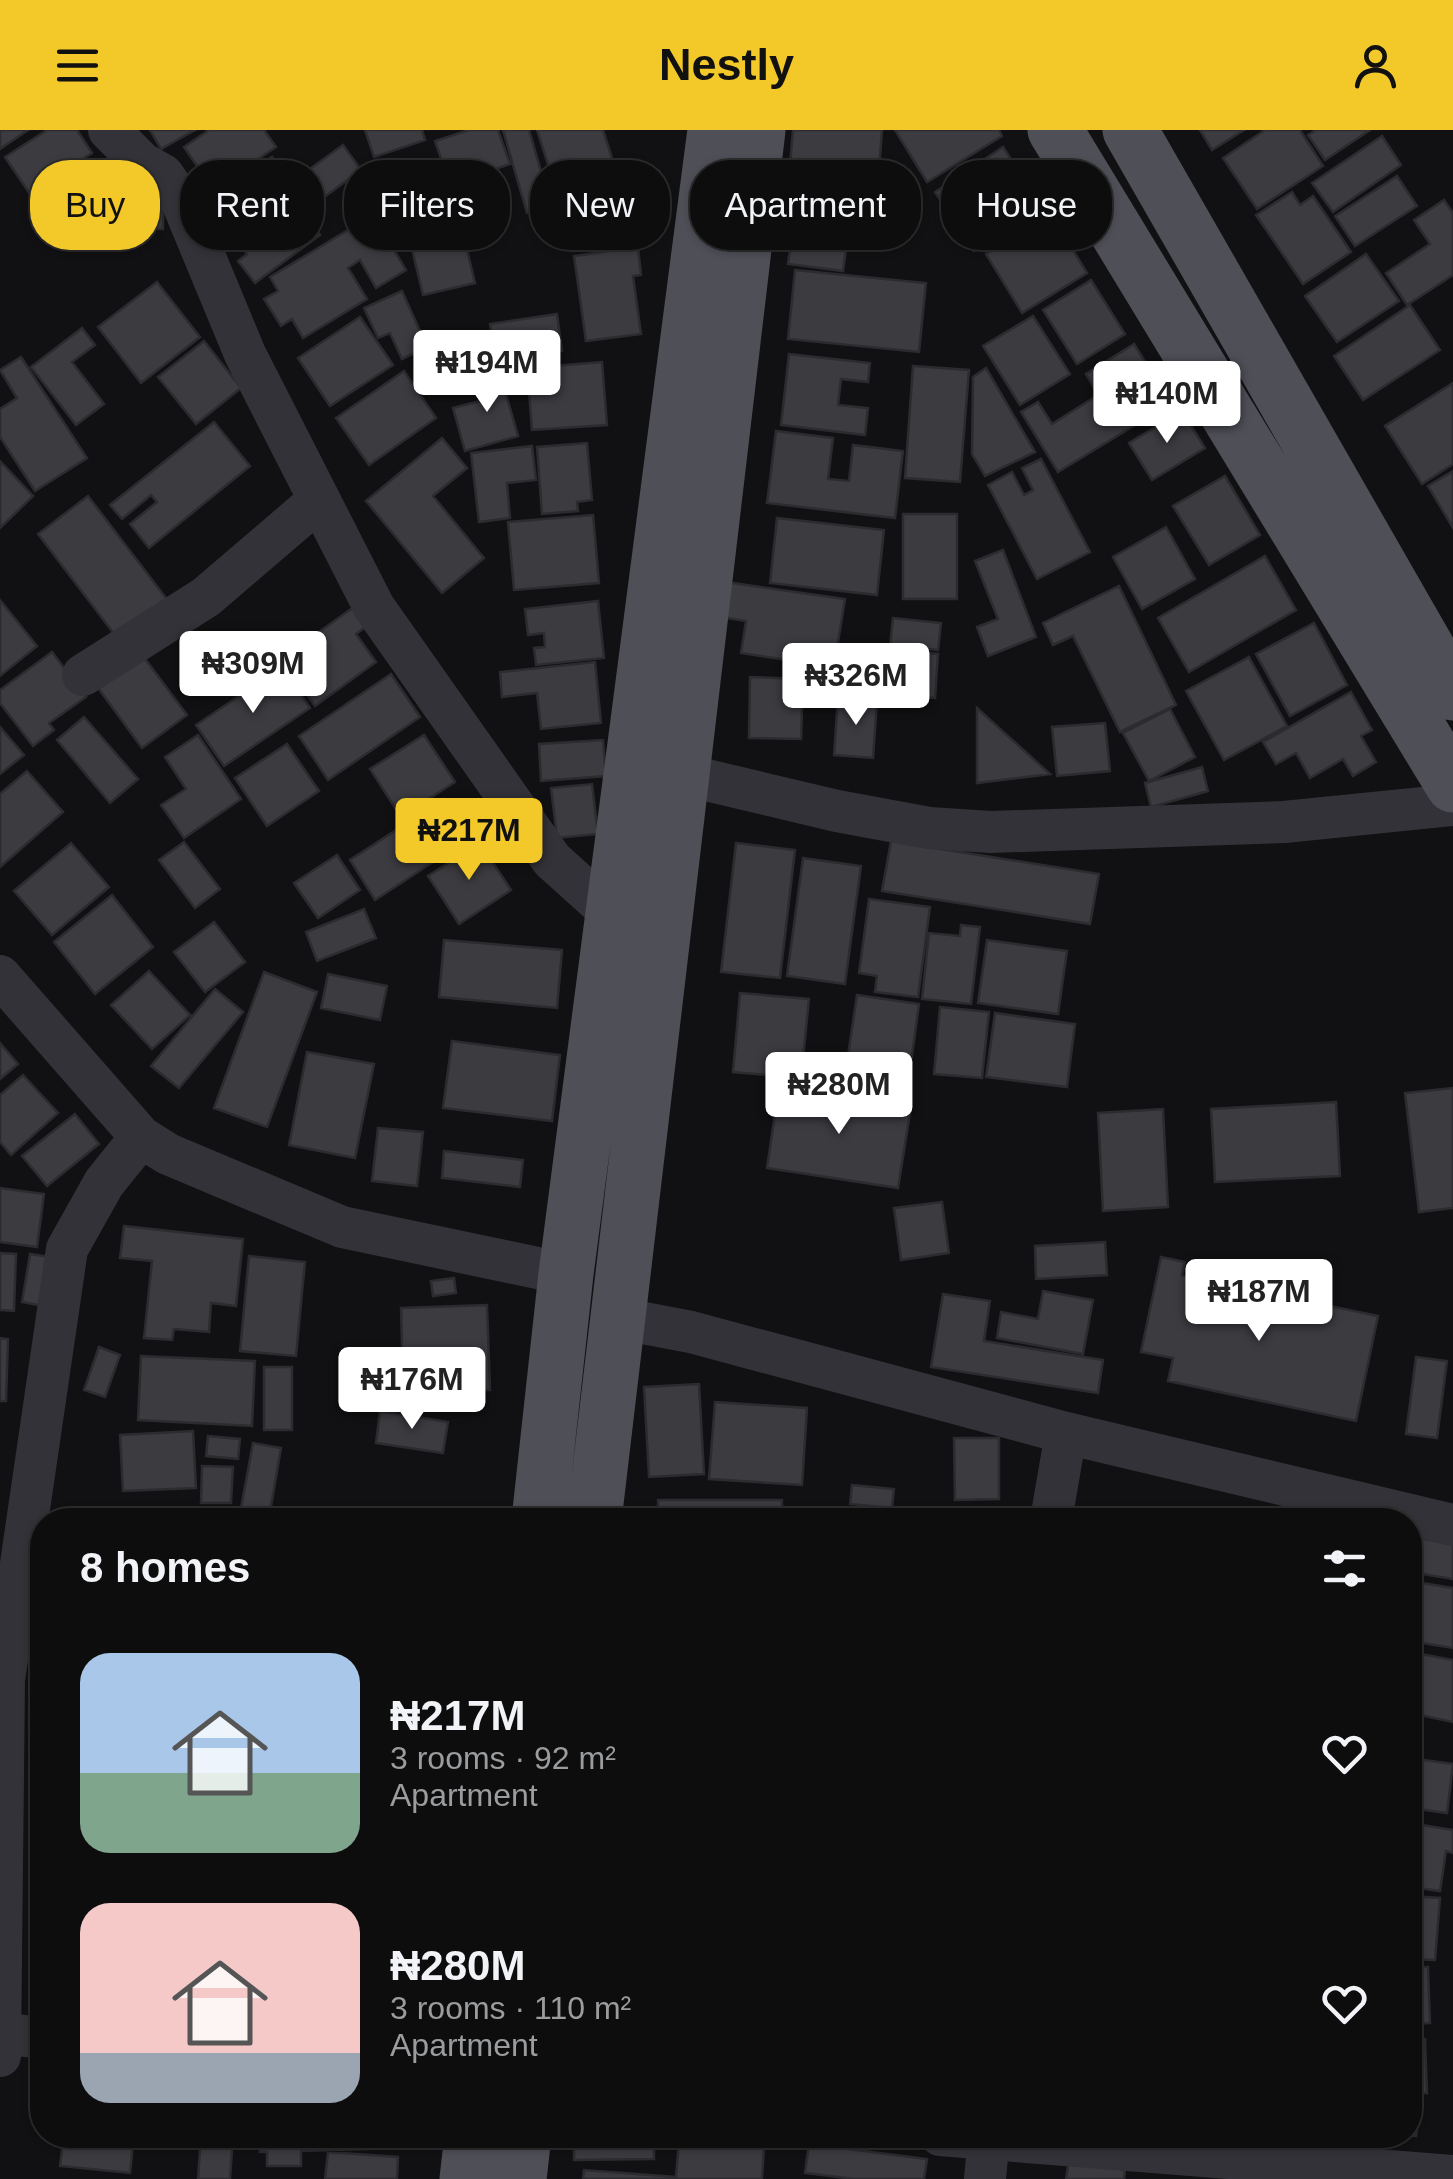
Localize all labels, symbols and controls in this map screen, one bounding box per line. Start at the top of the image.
icon: menu [50,38,105,93]
icon: person [1348,38,1403,93]
text: Nestly [659,39,794,90]
chip: Buy [30,160,160,250]
chip: Rent [180,160,324,250]
chip: Filters [344,160,510,250]
chip: New [530,160,670,250]
chip: Apartment [690,160,921,250]
chip: House [941,160,1112,250]
pin: ₦194M [417,330,557,415]
text: ₦194M [435,344,539,380]
pin: ₦140M [1097,361,1237,446]
text: ₦140M [1115,375,1219,411]
pin: ₦309M [183,631,323,716]
pin: ₦326M [786,643,926,728]
text: ₦309M [201,645,305,681]
text: ₦326M [804,657,908,693]
pin: ₦217M [399,798,539,883]
text: ₦217M [417,812,521,848]
pin: ₦280M [769,1052,909,1137]
text: ₦280M [787,1066,891,1102]
pin: ₦187M [1189,1259,1329,1344]
text: ₦187M [1207,1273,1311,1309]
pin: ₦176M [342,1347,482,1432]
text: ₦176M [360,1361,464,1397]
icon: filters [1317,1541,1372,1596]
text: 8 homes [80,1544,250,1591]
text: ₦217M [390,1692,525,1739]
icon: home [160,1693,280,1813]
icon: heart [1317,1726,1372,1781]
text: 3 rooms · 92 m² [390,1740,616,1776]
text: Apartment [390,1777,538,1813]
text: ₦280M [390,1942,525,1989]
icon: home [160,1943,280,2063]
icon: heart [1317,1976,1372,2031]
text: 3 rooms · 110 m² [390,1990,631,2026]
text: Apartment [390,2027,538,2063]

